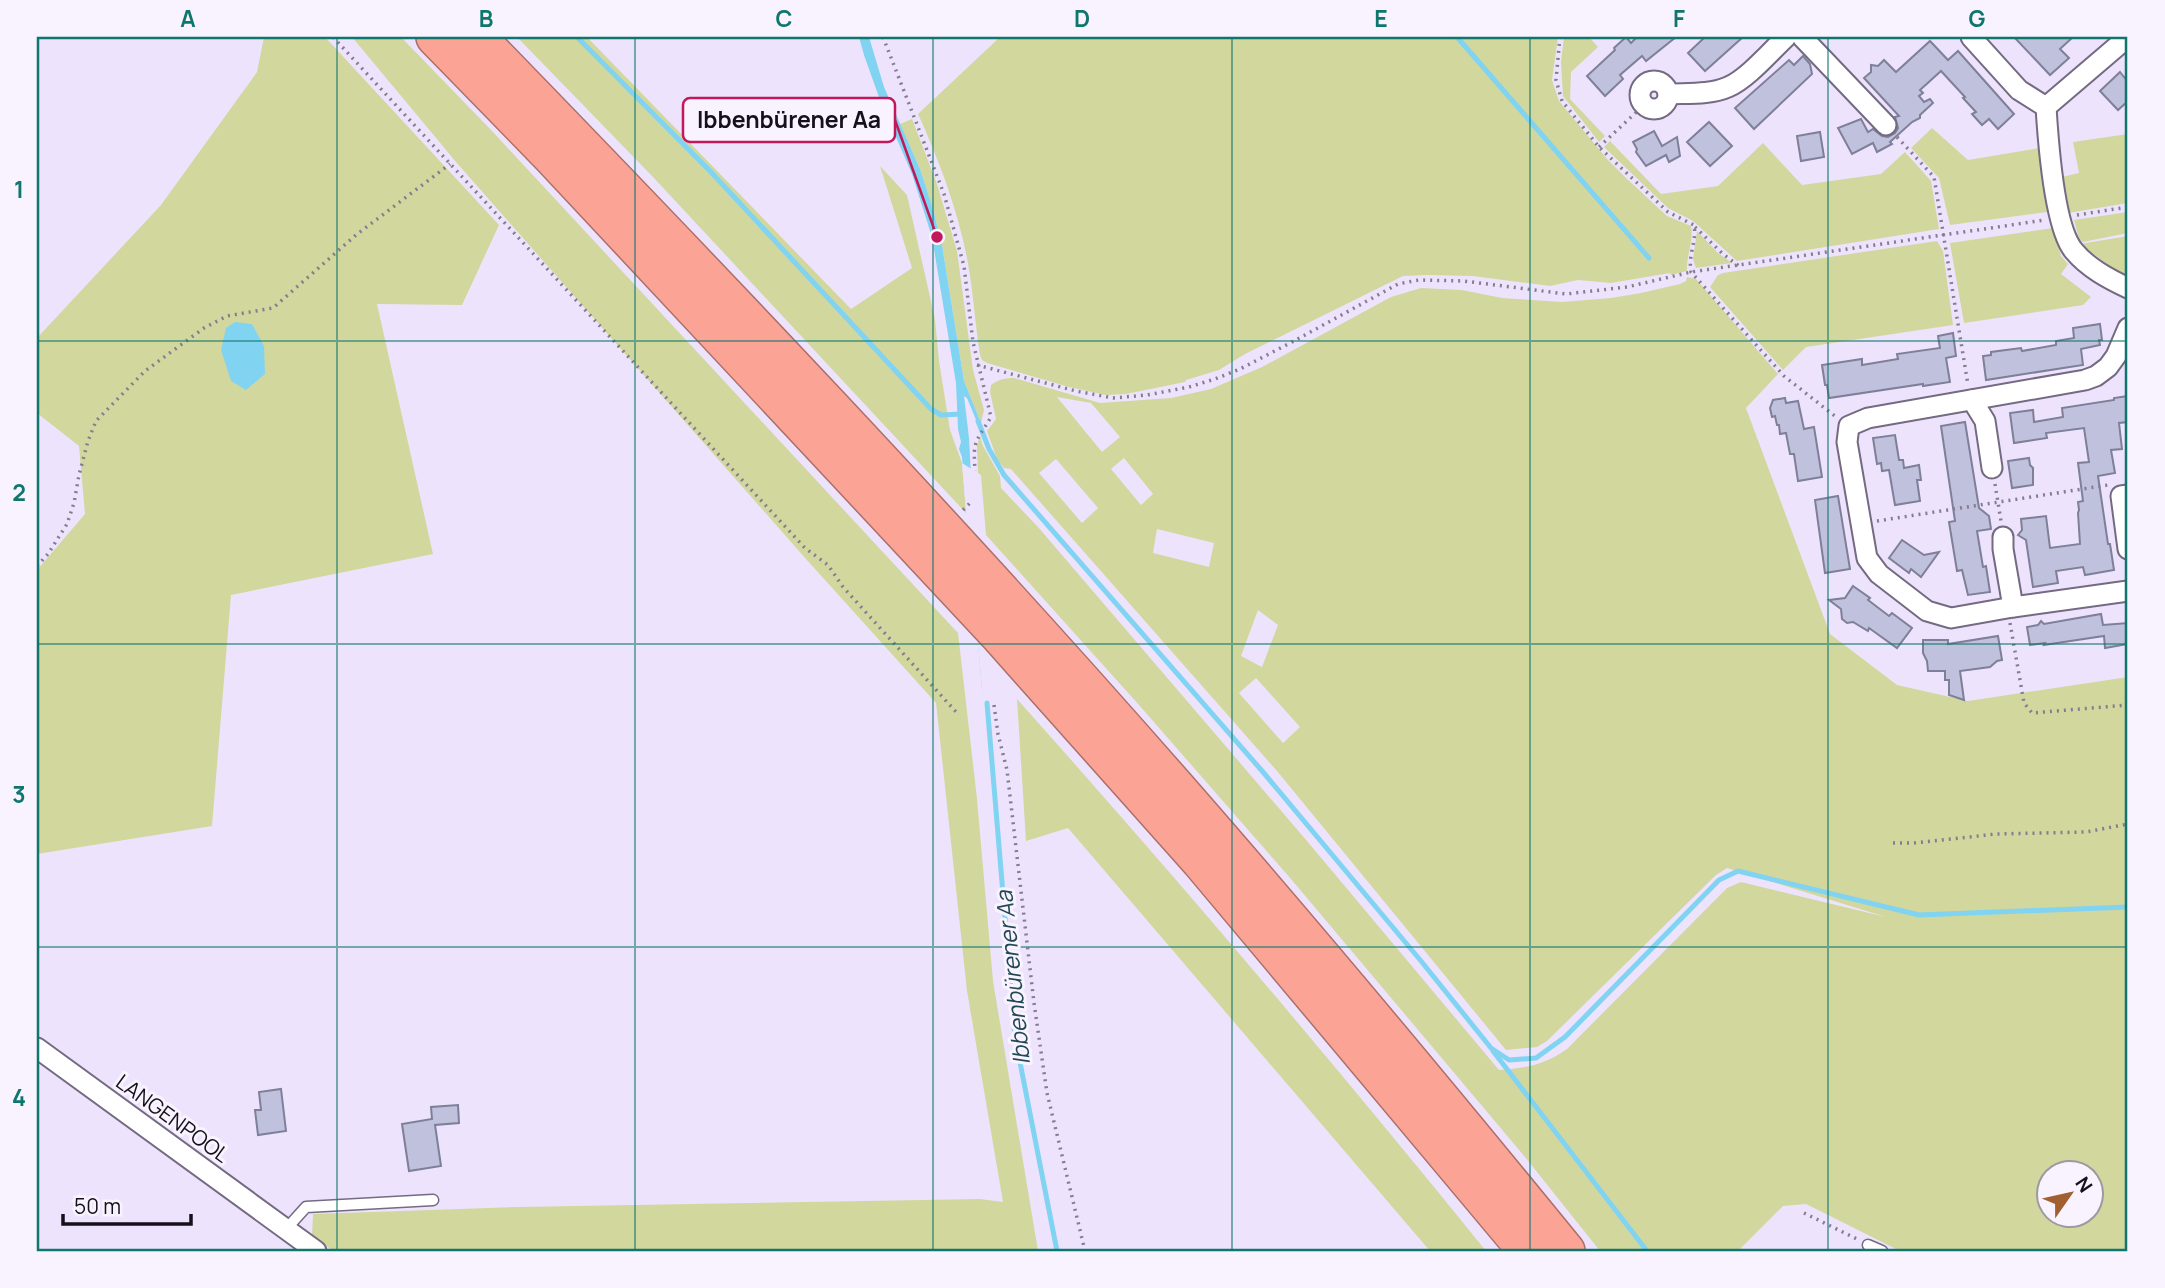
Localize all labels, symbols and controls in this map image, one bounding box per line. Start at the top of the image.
text: A [180,2,196,34]
text: B [479,2,493,34]
text: C [776,2,793,34]
text: D [1074,2,1090,34]
text: E [1374,2,1388,34]
text: F [1673,2,1685,34]
text: G [1969,2,1986,34]
callout: Ibbenbürener Aa [683,98,895,142]
text: Ibbenbürener Aa [697,103,881,135]
text: 1 [14,173,24,205]
text: 2 [12,476,26,508]
text: 3 [12,778,26,810]
water label: Ibbenbürener Aa [987,888,1037,1067]
street label: LANGENPOOL [111,1067,235,1169]
text: 4 [12,1081,26,1113]
north arrow [2036,1158,2106,1228]
text: N [2069,1172,2099,1197]
scale bar [63,1183,191,1227]
text: 50 m [74,1192,121,1220]

